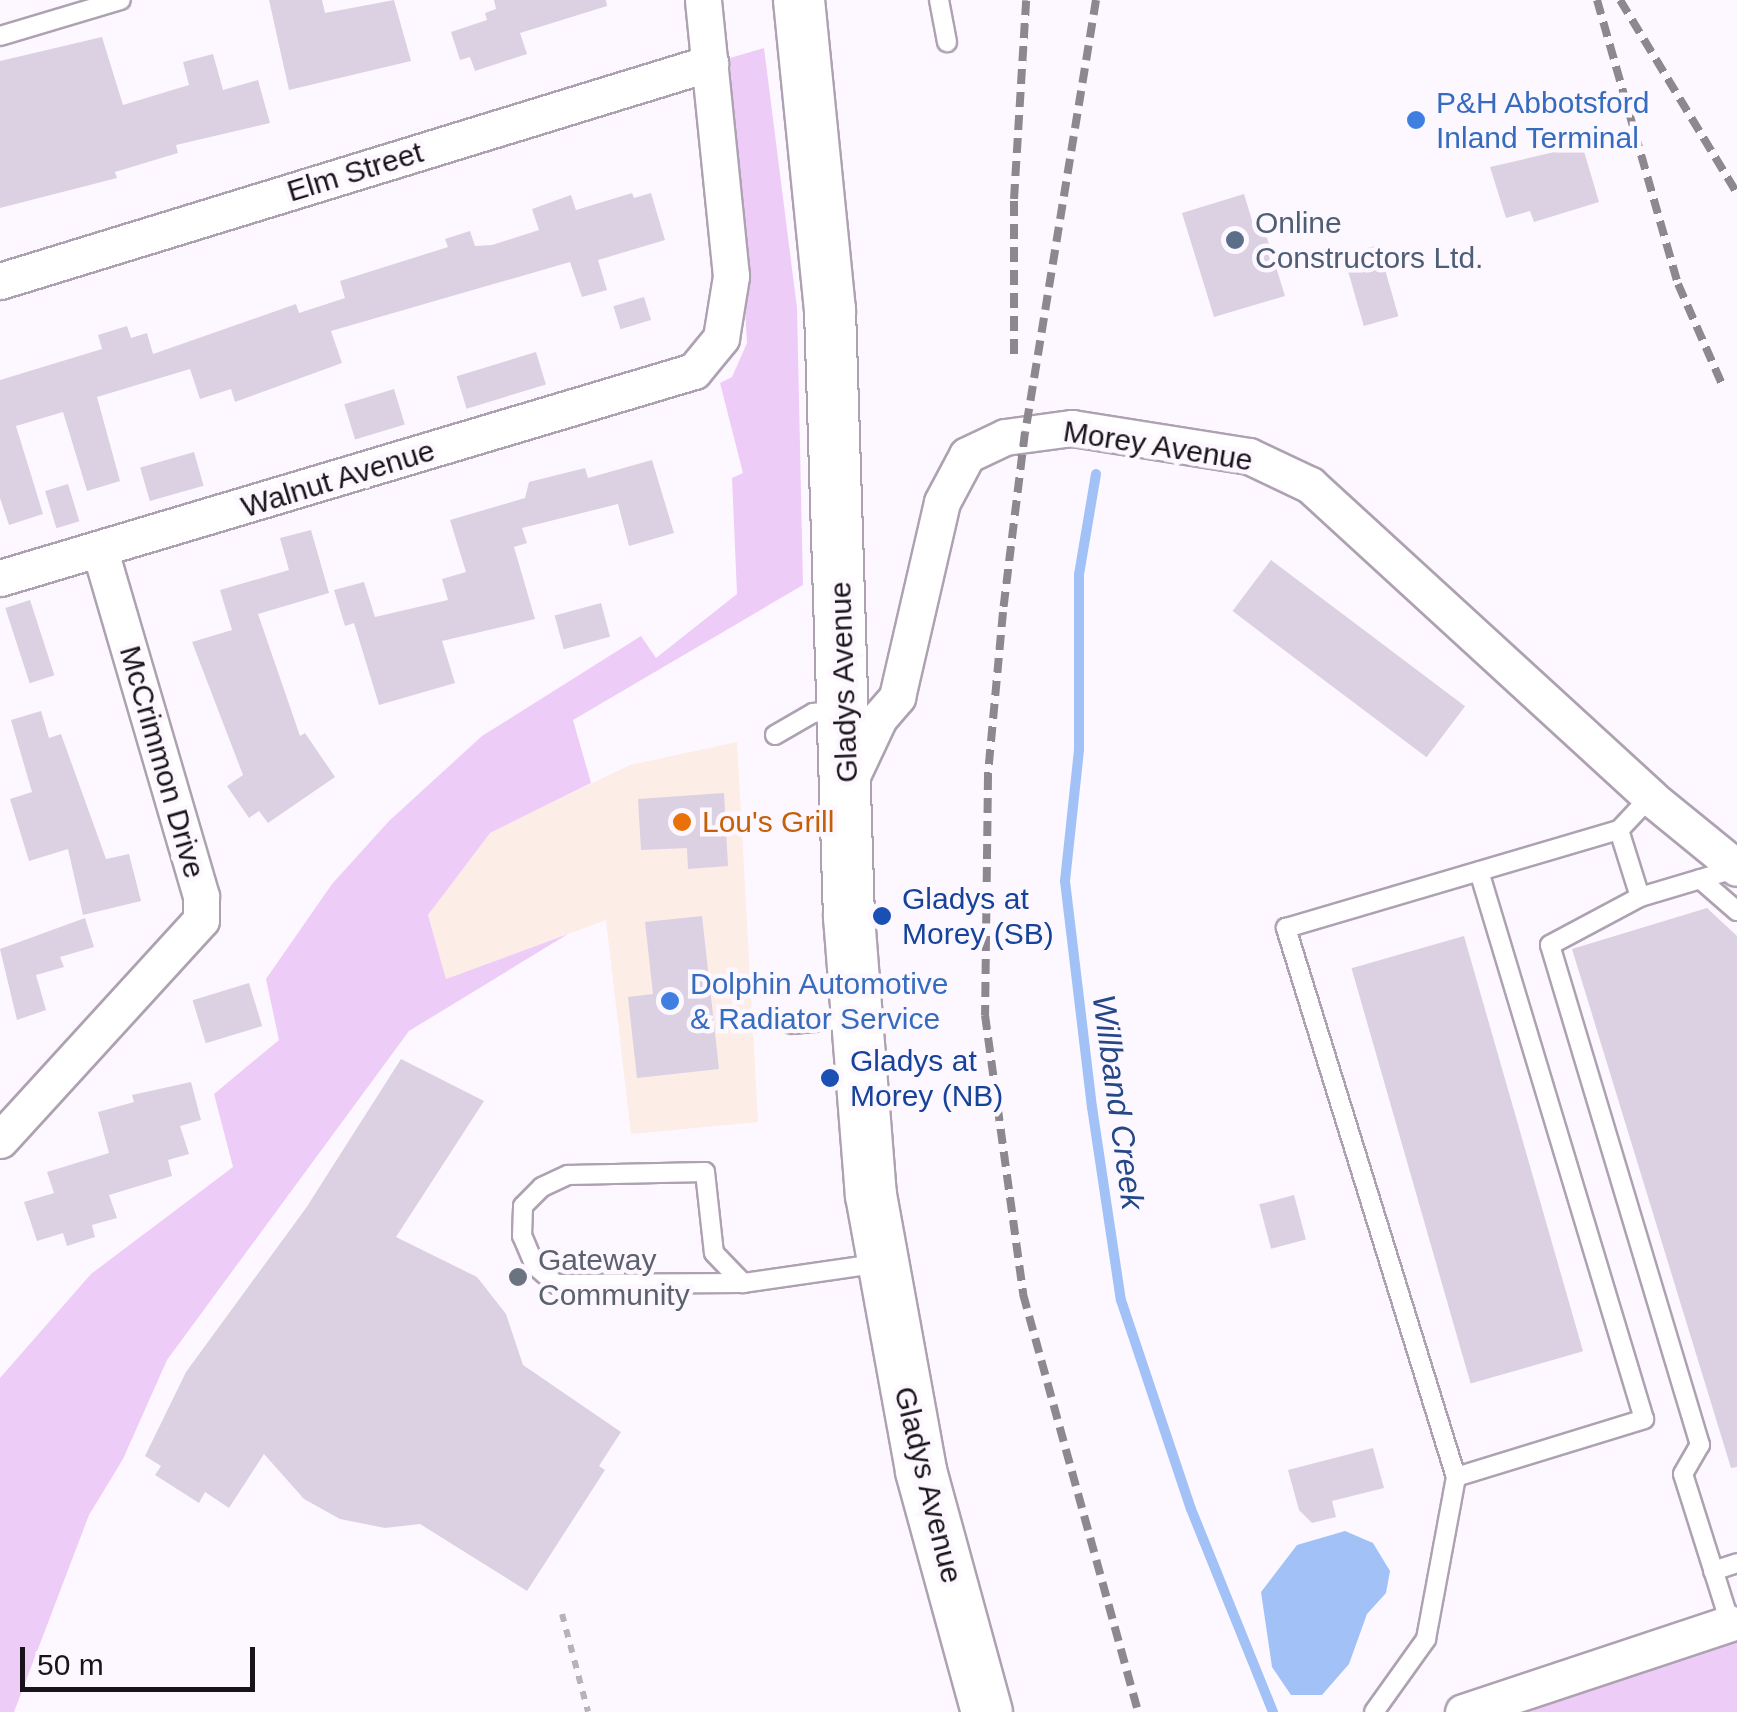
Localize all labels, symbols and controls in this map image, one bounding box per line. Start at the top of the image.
place label: P&H Abbotsford Inland Terminal [1436,85,1651,156]
marker: P&H Abbotsford Inland Terminal [1405,109,1427,131]
street label: Elm Street [283,134,427,210]
place label: Online Constructors Ltd. [1255,205,1483,276]
marker: Online Constructors Ltd. [1224,229,1246,251]
street label: Morey Avenue [1060,413,1256,479]
street label: Walnut Avenue [236,432,440,526]
street label: Gladys Avenue [822,580,866,784]
street label: McCrimmon Drive [112,642,212,882]
place label: Lou's Grill [702,804,834,840]
marker: Lou's Grill [671,811,693,833]
place label: Gladys at Morey (SB) [902,881,1054,952]
marker: Gladys at Morey (SB) [871,905,893,927]
place label: Dolphin Automotive & Radiator Service [690,966,950,1036]
marker: Dolphin Automotive & Radiator Service [659,990,681,1012]
water label: Willband Creek [1084,992,1152,1212]
place label: Gladys at Morey (NB) [850,1043,1003,1114]
marker: Gladys at Morey (NB) [819,1067,841,1089]
place label: Gateway Community [538,1242,690,1312]
marker: Gateway Community [507,1266,529,1288]
street label: Gladys Avenue [886,1382,970,1588]
scale bar [25,1627,260,1689]
text: 50 m [37,1648,104,1681]

